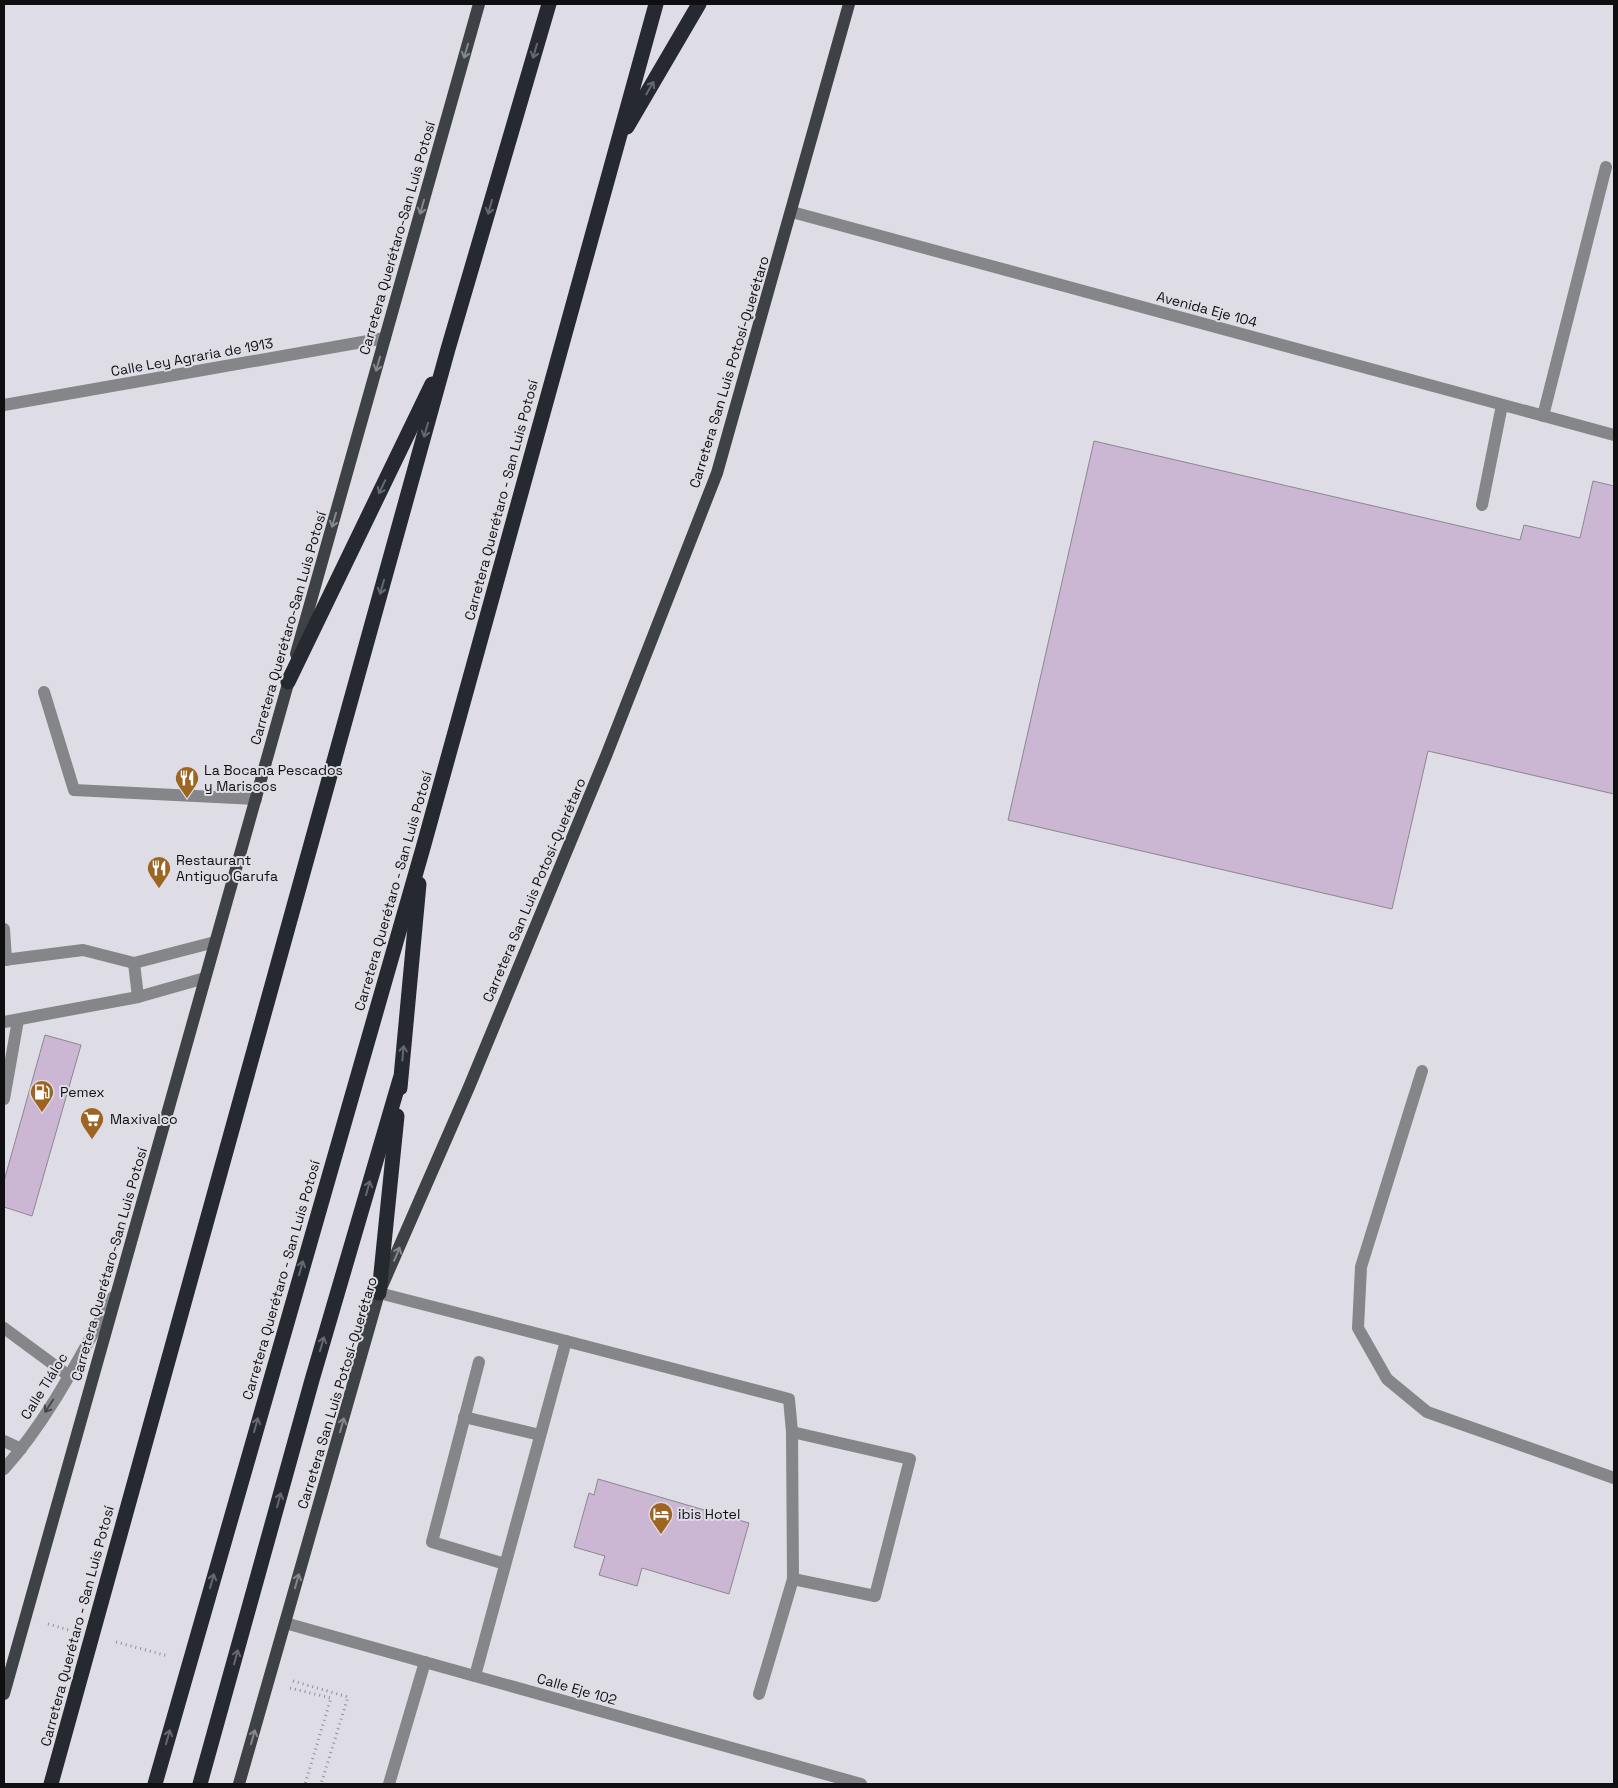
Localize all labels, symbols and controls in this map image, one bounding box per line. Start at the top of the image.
one-way arrow [460,42,470,58]
one-way arrow [529,42,539,58]
one-way arrow [645,82,655,96]
street label: Carretera Querétaro-San Luis Potosí [355,119,439,357]
one-way arrow [484,198,494,214]
one-way arrow [416,199,426,215]
street label: Carretera San Luis Potosí-Querétaro [685,254,773,490]
street label: Avenida Eje 104 [1155,287,1260,331]
street label: Calle Ley Agraria de 1913 [109,334,275,380]
one-way arrow [372,355,382,371]
street label: Carretera Querétaro - San Luis Potosí [460,377,542,622]
one-way arrow [420,422,430,438]
one-way arrow [377,479,386,494]
street label: Carretera Querétaro-San Luis Potosí [246,509,330,747]
one-way arrow [328,512,338,528]
one-way arrow [377,578,387,594]
place label: La Bocana Pescados y Mariscos [204,761,343,795]
restaurant icon: La Bocana Pescados y Mariscos [174,765,200,799]
street label: Carretera Querétaro - San Luis Potosí [350,769,436,1013]
street label: Carretera San Luis Potosí-Querétaro [478,775,590,1005]
place label: Restaurant Antiguo Garufa [176,851,278,885]
restaurant icon: Restaurant Antiguo Garufa [146,855,172,889]
one-way arrow [398,1046,408,1062]
fuel station icon: Pemex [29,1079,55,1113]
place label: Pemex [60,1083,105,1101]
supermarket icon: Maxivalco [79,1106,105,1140]
place label: Maxivalco [110,1110,178,1128]
street label: Carretera Querétaro-San Luis Potosí [67,1145,151,1383]
street label: Carretera Querétaro - San Luis Potosí [238,1158,324,1402]
one-way arrow [364,1180,374,1196]
one-way arrow [392,1247,402,1262]
one-way arrow [297,1261,307,1277]
street label: Carretera San Luis Potosí-Querétaro [293,1275,381,1511]
one-way arrow [318,1336,328,1352]
street label: Calle Tláloc [16,1349,72,1423]
one-way arrow [44,1399,54,1413]
one-way arrow [252,1417,262,1433]
one-way arrow [337,1417,347,1433]
one-way arrow [275,1493,284,1509]
hotel icon: ibis Hotel [648,1501,674,1535]
street label: Carretera Querétaro - San Luis Potosí [36,1503,118,1748]
place label: ibis Hotel [678,1505,740,1523]
one-way arrow [207,1573,217,1589]
one-way arrow [293,1573,303,1589]
one-way arrow [232,1650,241,1666]
street label: Calle Eje 102 [535,1669,619,1709]
one-way arrow [163,1730,173,1746]
one-way arrow [248,1730,258,1746]

